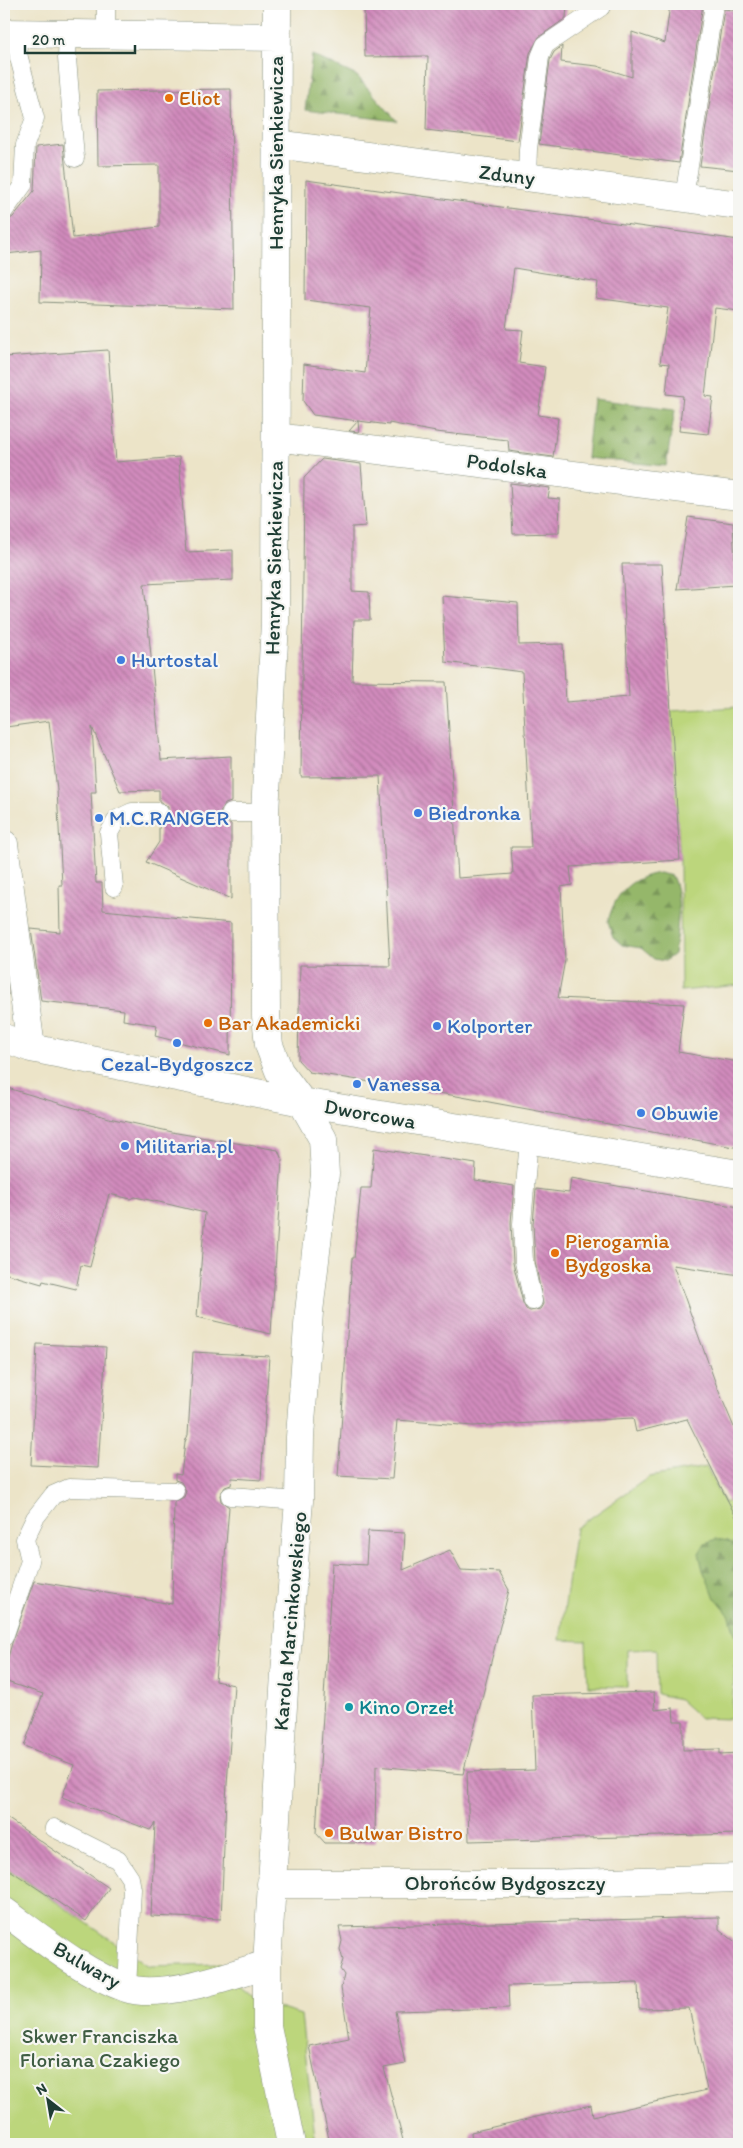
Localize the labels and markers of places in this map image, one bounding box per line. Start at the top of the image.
place label: Eliot [179,85,221,110]
marker: Eliot [163,92,175,104]
place label: Hurtostal [131,647,218,672]
marker: Hurtostal [115,654,127,666]
place label: Biedronka [428,800,521,825]
place label: M.C.RANGER [109,805,229,830]
marker: Biedronka [412,807,424,819]
marker: M.C.RANGER [93,812,105,824]
place label: Bar Akademicki [218,1010,360,1035]
place label: Kolporter [447,1013,532,1038]
marker: Bar Akademicki [202,1017,214,1029]
marker: Kolporter [431,1020,443,1032]
marker: Cezal-Bydgoszcz [171,1037,183,1049]
place label: Cezal-Bydgoszcz [101,1051,254,1076]
place label: Vanessa [367,1071,441,1096]
marker: Vanessa [351,1078,363,1090]
place label: Obuwie [651,1100,719,1125]
marker: Obuwie [635,1107,647,1119]
place label: Militaria.pl [135,1133,233,1158]
marker: Militaria.pl [119,1140,131,1152]
place label: Pierogarnia Bydgoska [565,1228,670,1277]
marker: Pierogarnia Bydgoska [549,1247,561,1259]
place label: Kino Orzeł [359,1694,454,1719]
marker: Kino Orzeł [343,1701,355,1713]
place label: Bulwar Bistro [339,1820,463,1845]
marker: Bulwar Bistro [323,1827,335,1839]

